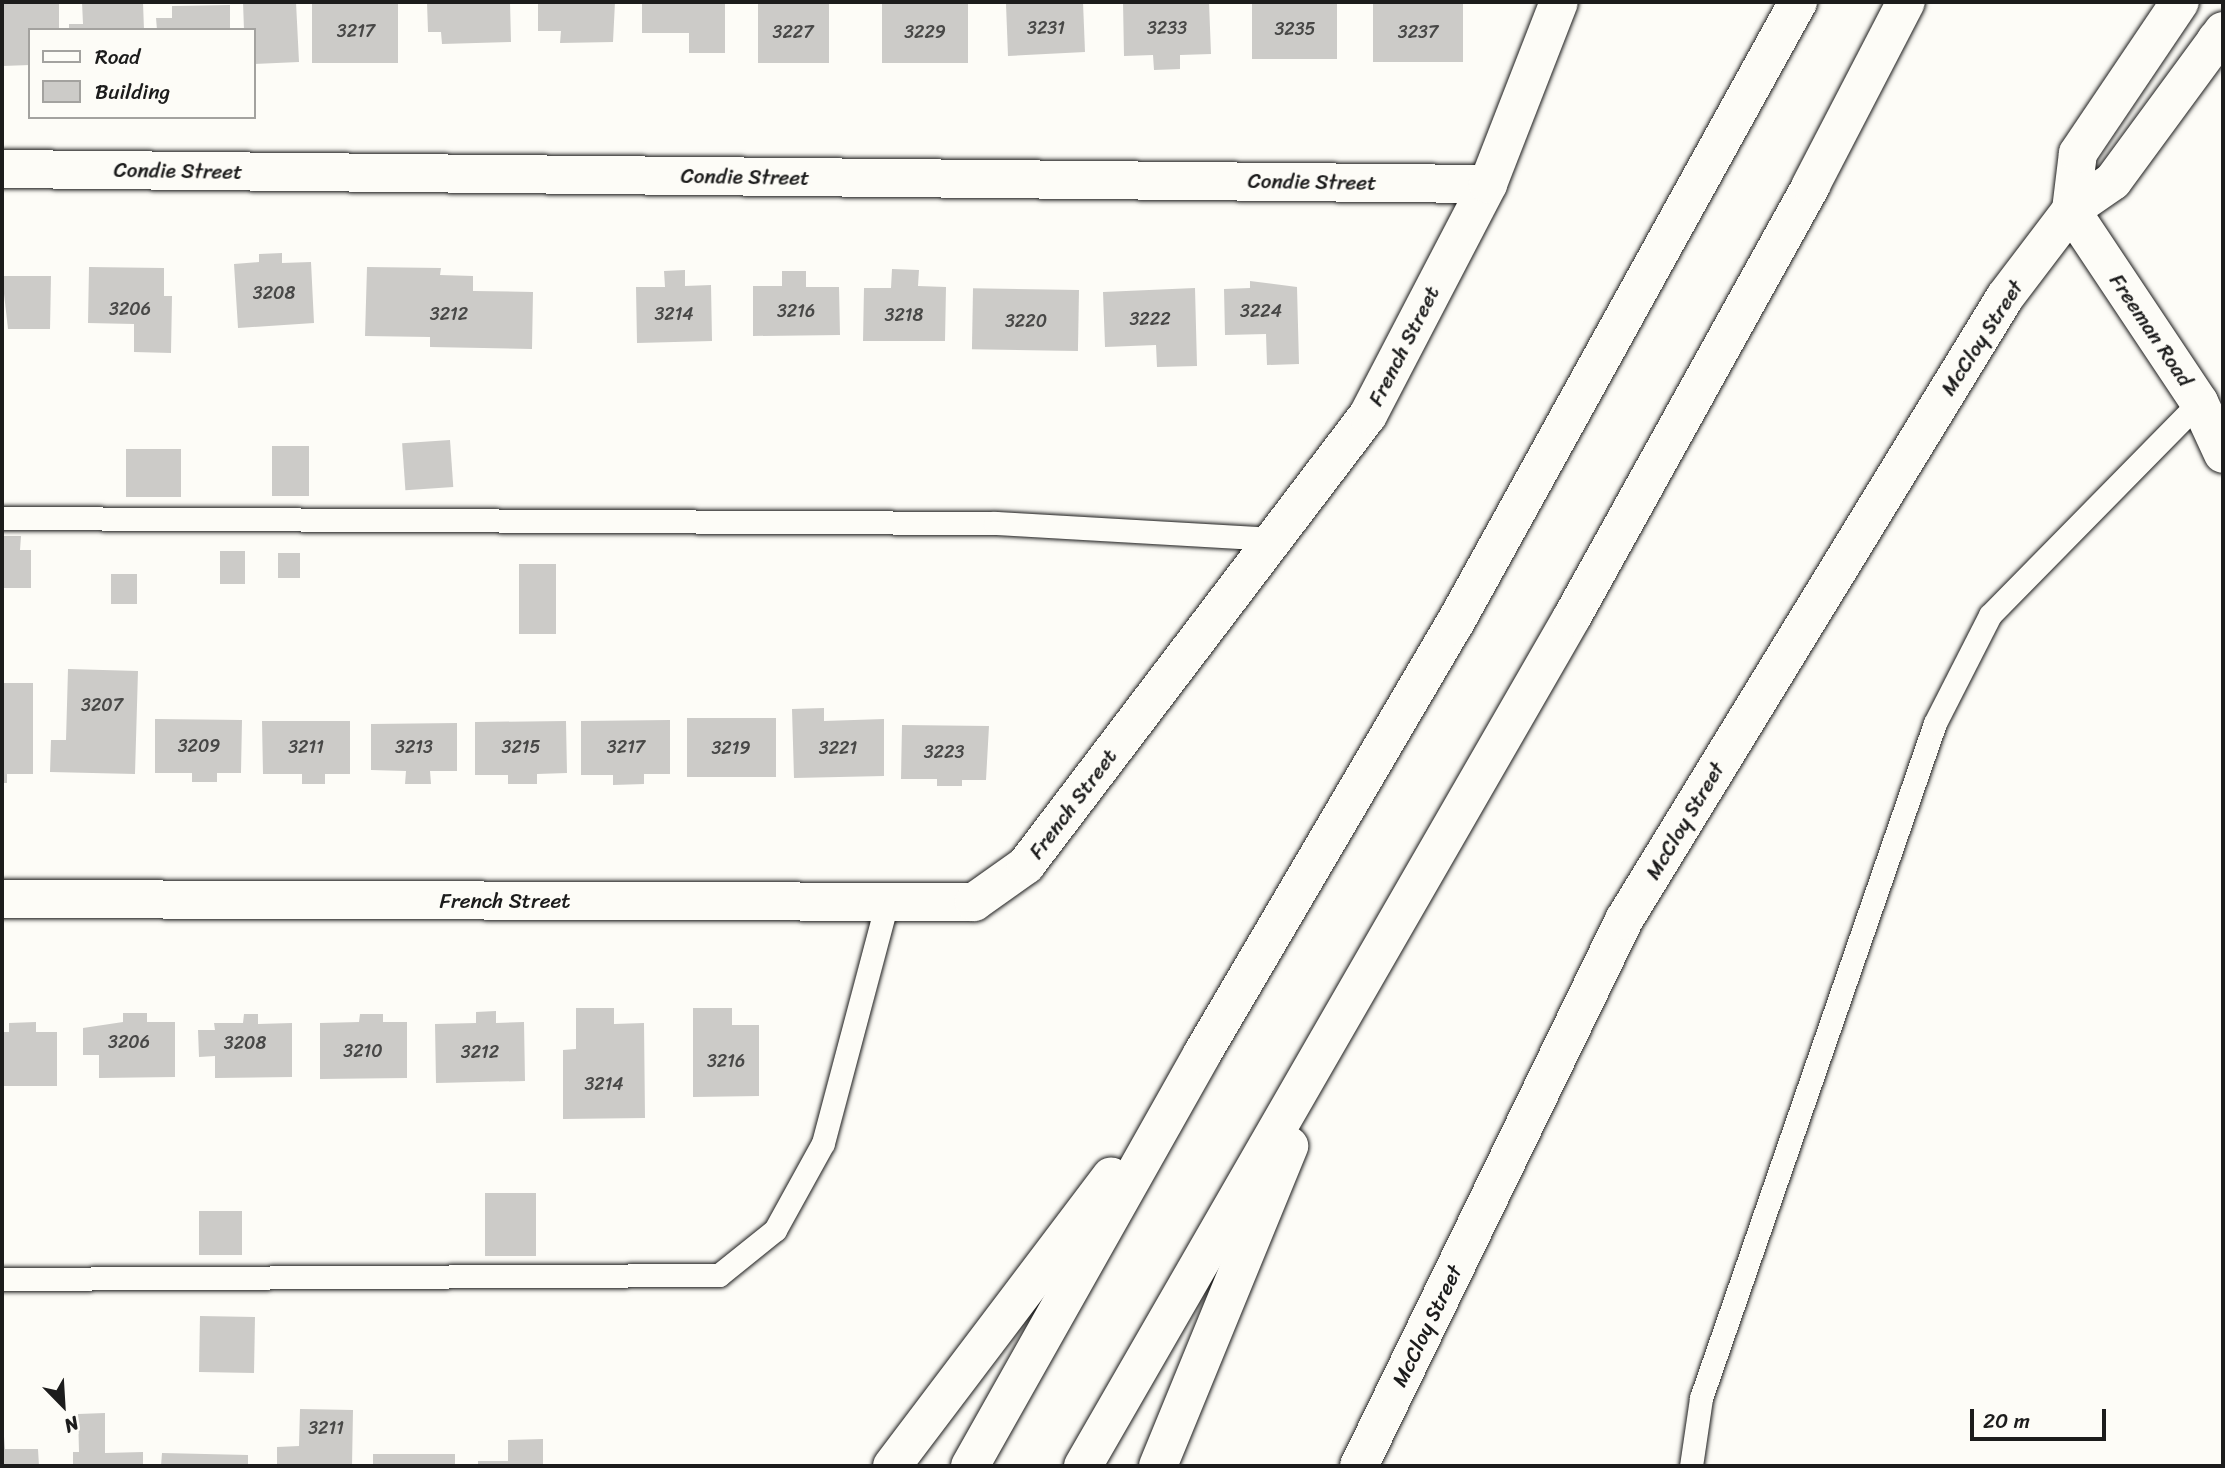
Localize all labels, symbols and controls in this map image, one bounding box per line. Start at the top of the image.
house number: 3231 [1027,17,1065,39]
house number: 3233 [1147,17,1187,39]
house number: 3235 [1274,18,1316,40]
house number: 3217 [337,20,375,42]
house number: 3227 [773,21,813,43]
house number: 3229 [904,21,946,43]
house number: 3237 [1398,21,1438,43]
legend [28,28,256,119]
text: Road [95,38,140,76]
text: Building [95,73,170,111]
street label: Condie Street [114,157,242,185]
street label: Condie Street [681,163,809,191]
street label: Condie Street [1248,168,1376,196]
street label: Freeman Road [2104,269,2198,391]
street label: McCloy Street [1935,275,2029,401]
house number: 3208 [253,282,295,304]
street label: French Street [1363,282,1445,410]
house number: 3206 [109,298,151,320]
house number: 3216 [777,300,815,322]
house number: 3224 [1240,300,1282,322]
house number: 3212 [430,303,468,325]
house number: 3214 [654,303,694,325]
house number: 3218 [885,304,923,326]
house number: 3222 [1129,308,1171,330]
house number: 3220 [1005,310,1047,332]
house number: 3207 [81,694,123,716]
house number: 3209 [178,735,220,757]
house number: 3211 [288,736,324,758]
house number: 3213 [395,736,433,758]
house number: 3215 [502,736,540,758]
house number: 3217 [607,736,645,758]
house number: 3219 [711,737,751,759]
house number: 3221 [819,737,857,759]
house number: 3223 [924,741,964,763]
street label: French Street [1024,744,1122,864]
street label: McCloy Street [1640,757,1730,885]
street label: French Street [440,888,570,914]
house number: 3206 [108,1031,150,1053]
house number: 3208 [224,1032,266,1054]
house number: 3210 [343,1040,383,1062]
house number: 3212 [461,1041,499,1063]
house number: 3216 [707,1050,745,1072]
house number: 3214 [584,1073,624,1095]
street label: McCloy Street [1386,1260,1468,1392]
north arrow [28,1370,98,1440]
scale bar [1973,1394,2110,1438]
text: 20 m [1983,1402,2030,1440]
text: N [59,1407,84,1442]
house number: 3211 [308,1417,344,1439]

